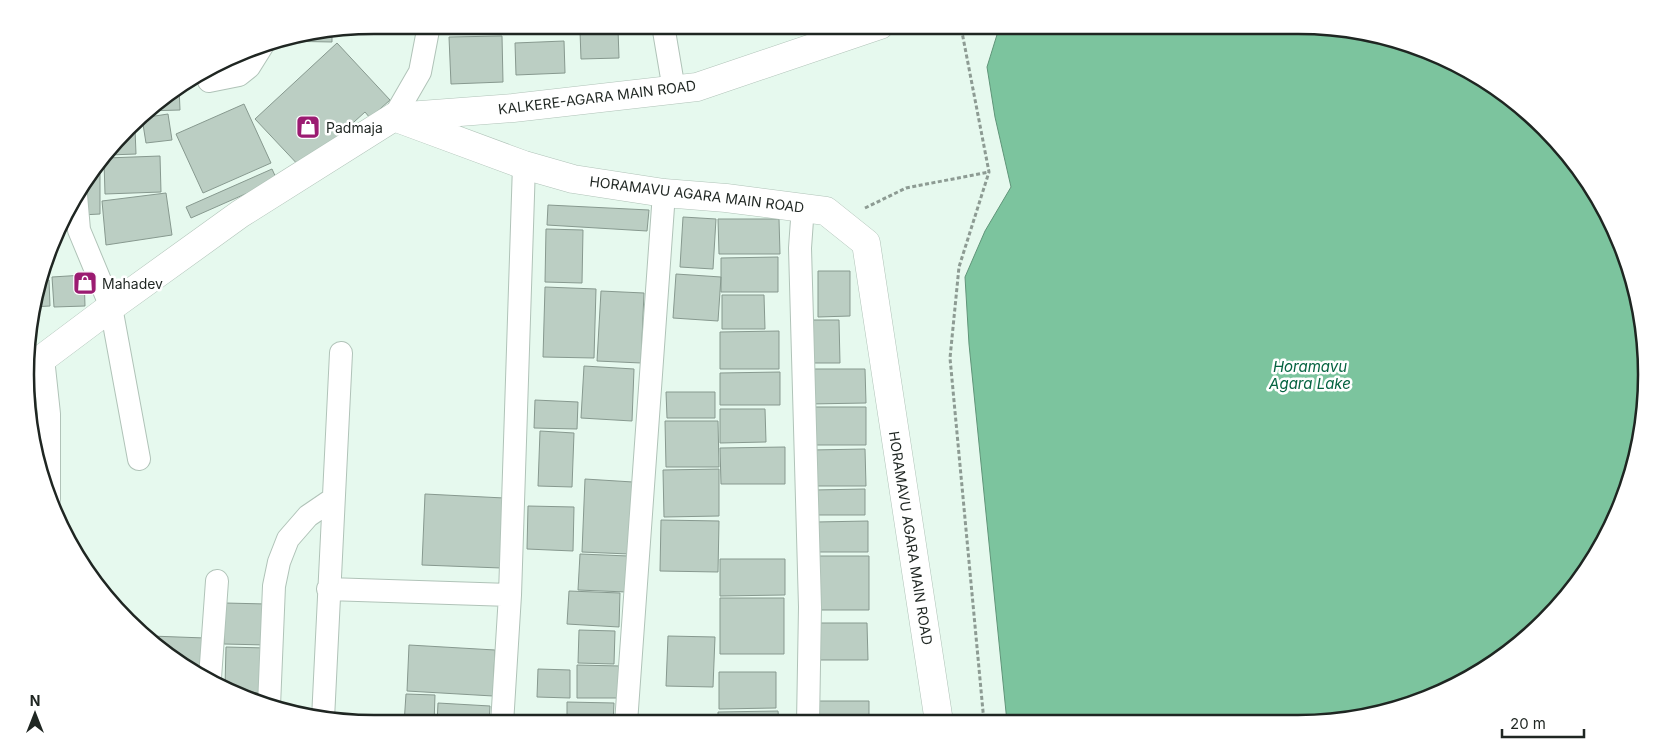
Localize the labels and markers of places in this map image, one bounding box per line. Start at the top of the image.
shop icon: Padmaja [295,114,321,140]
place label: Padmaja [326,119,383,136]
shop icon: Mahadev [72,270,98,296]
place label: Mahadev [102,275,163,292]

